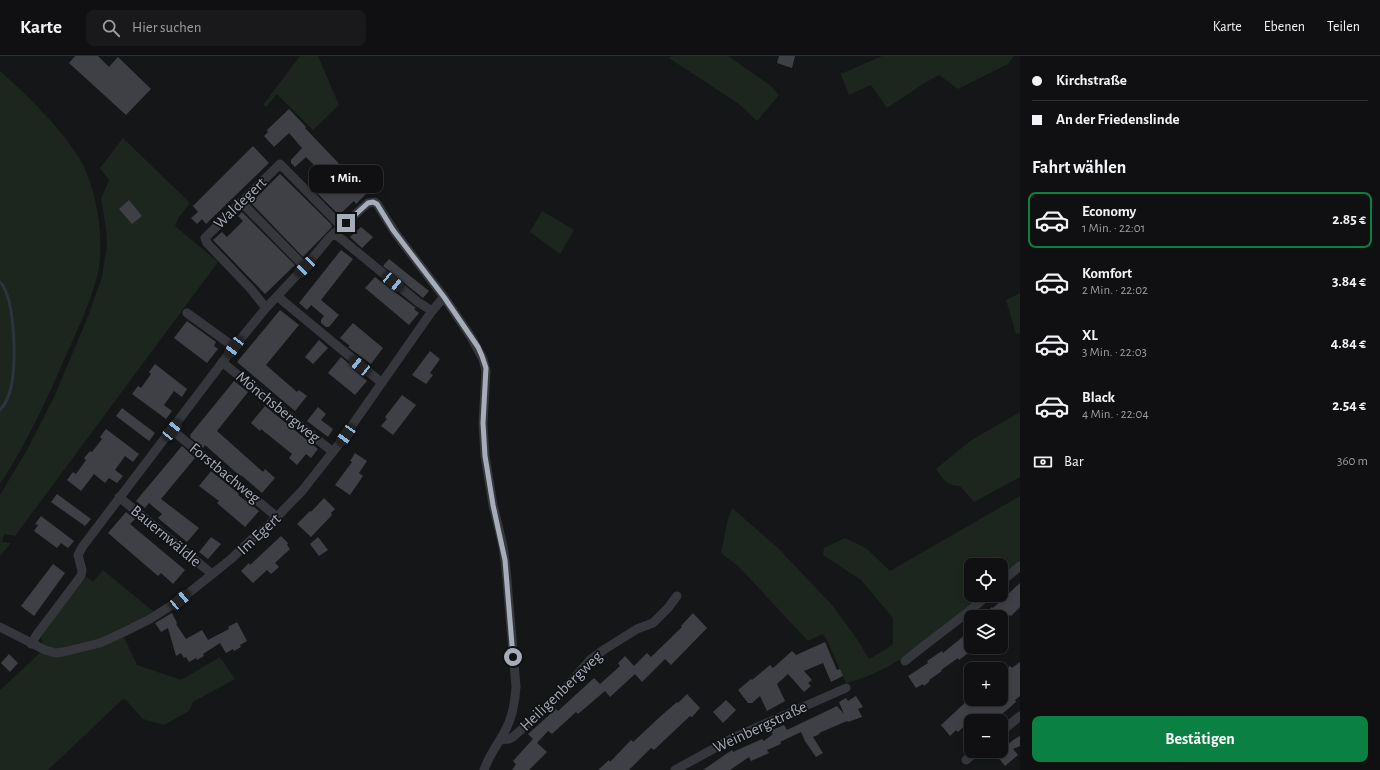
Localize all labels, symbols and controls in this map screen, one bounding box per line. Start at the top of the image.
search box [86,10,366,46]
icon: search [100,17,122,39]
text: Karte [20,18,62,37]
text: Hier suchen [132,20,201,35]
text: Karte [1213,20,1242,34]
text: Ebenen [1264,20,1305,34]
text: Teilen [1327,20,1360,34]
text: Kirchstraße [1056,73,1127,88]
text: An der Friedenslinde [1056,112,1180,127]
text: Fahrt wählen [1032,159,1126,177]
callout: 1 Min. [309,165,383,193]
text: 1 Min. [331,172,361,185]
street label: Waldegert [211,174,269,232]
icon: car [1034,202,1070,238]
text: Economy [1082,204,1136,219]
text: 2.85 € [1332,212,1366,227]
route end [337,214,355,232]
text: 1 Min. · 22:01 [1082,222,1145,235]
car [292,254,318,280]
icon: car [1034,264,1070,300]
text: Komfort [1082,266,1132,281]
car [380,270,406,294]
text: 3.84 € [1332,274,1366,289]
text: 2 Min. · 22:02 [1082,284,1148,297]
icon: car [1034,326,1070,362]
text: XL [1082,328,1098,343]
car [222,334,246,360]
text: 4.84 € [1331,336,1366,351]
text: 3 Min. · 22:03 [1082,346,1147,359]
car [347,354,373,378]
street label: Mönchsbergweg [233,368,323,446]
icon: car [1034,388,1070,424]
text: Black [1082,390,1115,405]
text: 2.54 € [1332,398,1366,413]
text: 4 Min. · 22:04 [1082,408,1149,421]
car [160,417,184,443]
car [334,422,358,448]
street label: Forstbachweg [187,440,263,506]
icon: cash [1032,451,1054,473]
text: Bar [1064,454,1084,469]
text: 360 m [1337,455,1368,468]
street label: Bauernwäldle [128,502,204,570]
street label: Im Egert [235,510,283,558]
map controls [964,558,1008,758]
button: locate [964,558,1008,602]
car [167,588,193,612]
button: layers [964,610,1008,654]
route start [504,648,522,666]
street label: Heiligenbergweg [517,648,605,734]
button: + [964,662,1008,706]
street label: Weinbergstraße [711,698,809,756]
button: − [964,714,1008,758]
button: Bestätigen [1032,716,1368,762]

